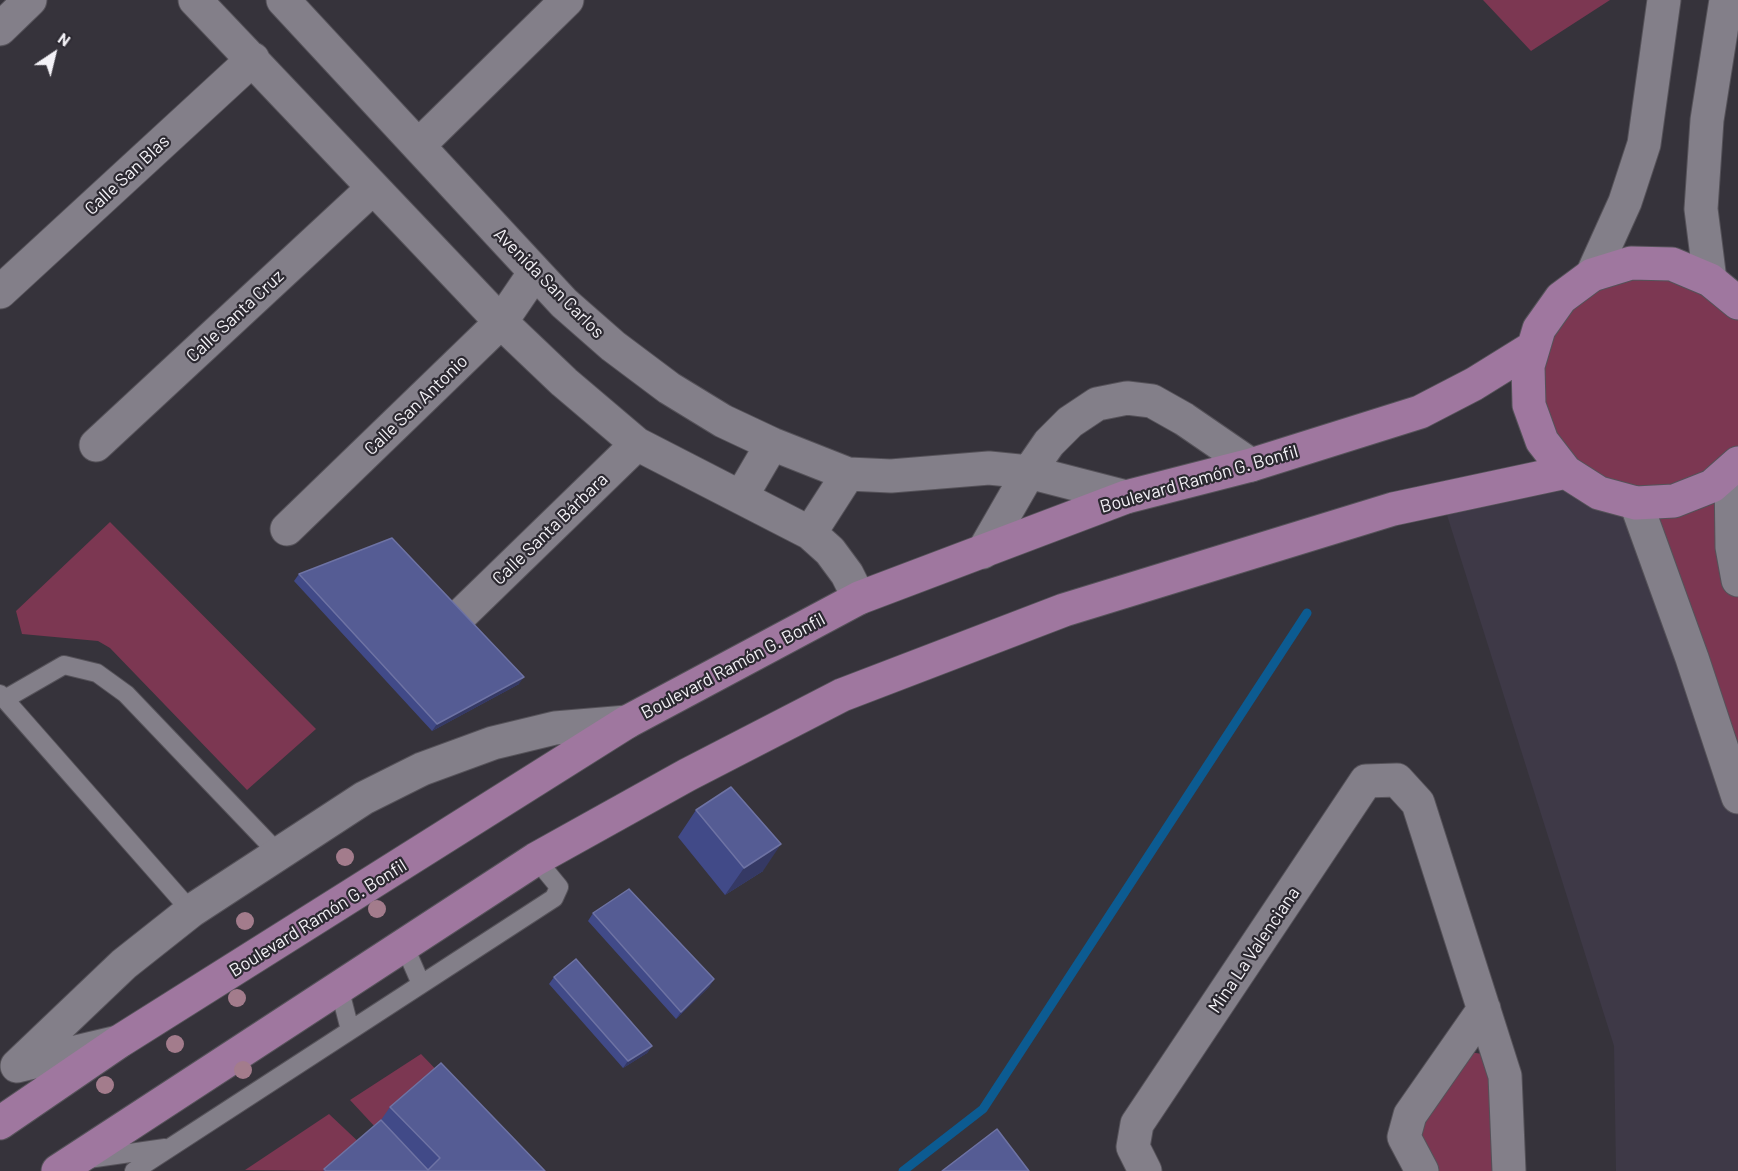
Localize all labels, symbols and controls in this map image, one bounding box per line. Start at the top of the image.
north arrow [24,24,84,84]
text: N [55,28,74,50]
street label: Calle San Blas [80,130,174,220]
street label: Avenida San Carlos [489,223,609,343]
street label: Calle Santa Cruz [182,265,288,367]
street label: Calle San Antonio [360,350,472,460]
street label: Boulevard Ramón G. Bonfil [1097,440,1301,518]
street label: Calle Santa Bárbara [488,468,612,590]
street label: Boulevard Ramón G. Bonfil [637,608,829,724]
street label: Boulevard Ramón G. Bonfil [225,855,411,981]
street label: Mina La Valenciana [1204,883,1304,1017]

